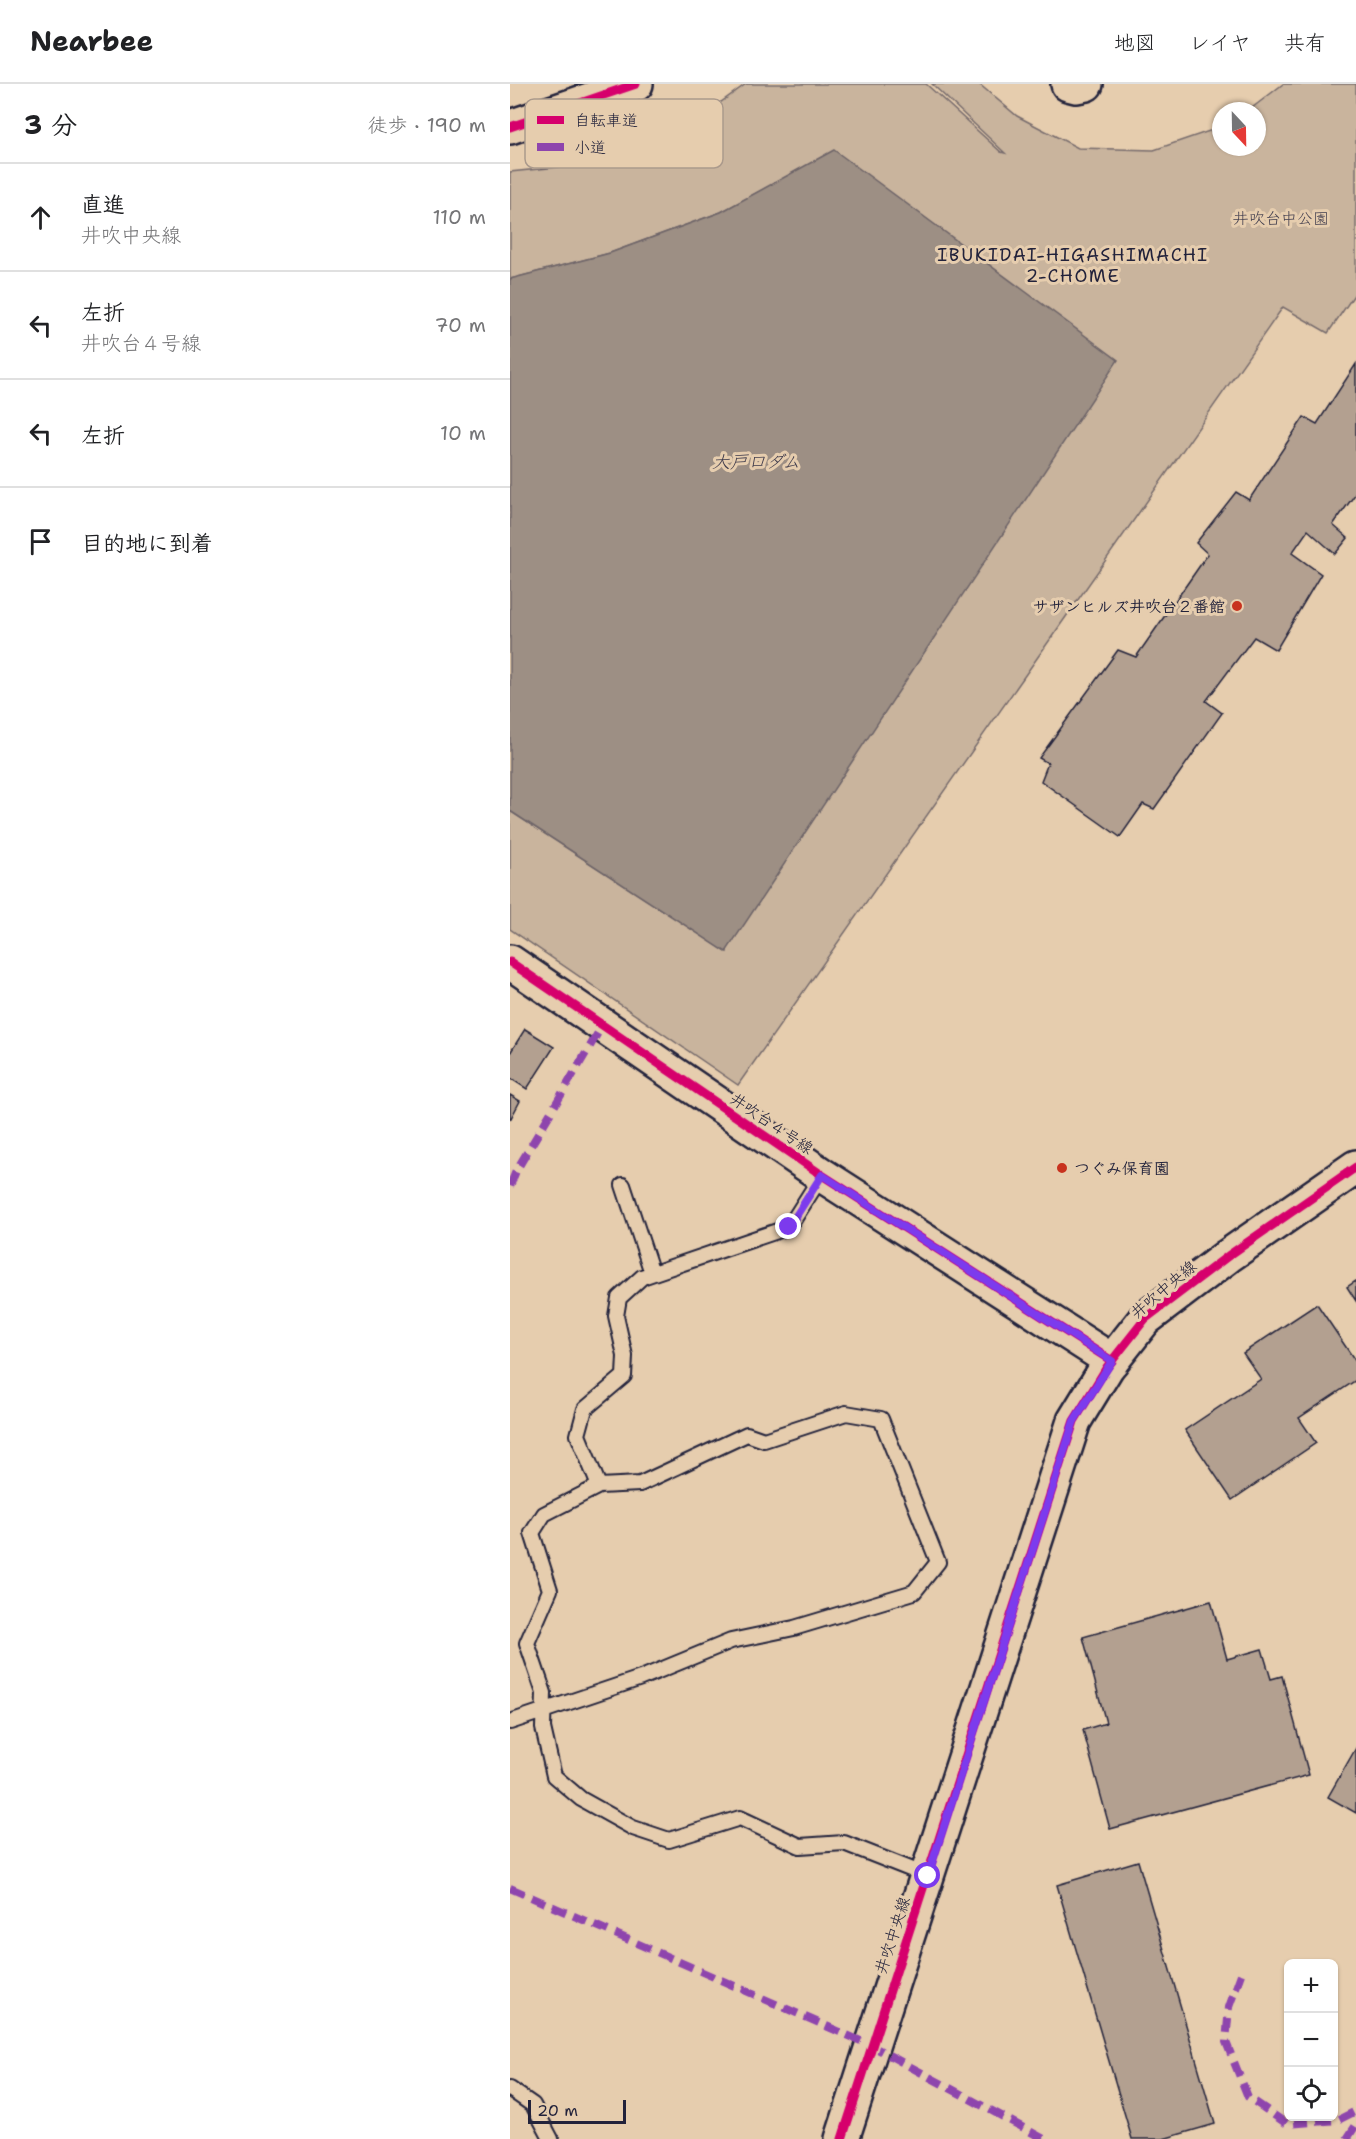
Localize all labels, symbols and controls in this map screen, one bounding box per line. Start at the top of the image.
text: Nearbee [30,22,153,60]
text: 地図 [1114,29,1156,57]
text: レイヤ [1189,29,1251,57]
text: 共有 [1284,29,1326,57]
legend [525,99,723,168]
north arrow [1212,102,1266,156]
text: 3 分 [24,107,77,142]
text: 自転車道 [574,110,638,131]
text: 徒歩 · 190 m [367,112,486,138]
text: 小道 [574,137,606,158]
text: 直進 [81,190,125,219]
icon: ahead [24,201,57,234]
text: 110 m [432,204,486,230]
park label: 井吹台中公園 [1233,208,1329,229]
text: 井吹中央線 [81,222,181,248]
district label: IBUKIDAI-HIGASHIMACHI 2-CHOME [937,243,1209,288]
text: 左折 [81,298,125,327]
icon: left [24,309,57,342]
text: 70 m [434,312,486,338]
text: 井吹台４号線 [81,330,201,356]
icon: left [24,417,57,450]
text: 10 m [440,420,486,446]
text: 左折 [81,421,125,450]
water label: 大戸口ダム [712,450,800,474]
icon: arrive [24,525,57,558]
text: 目的地に到着 [81,529,213,558]
place label: サザンヒルズ井吹台２番館 [1032,596,1225,617]
marker: サザンヒルズ井吹台２番館 [1230,599,1244,613]
street label: 井吹台４号線 [726,1088,817,1159]
place label: つぐみ保育園 [1074,1158,1170,1179]
marker: つぐみ保育園 [1055,1161,1069,1175]
route end [775,1213,801,1239]
street label: 井吹中央線 [1126,1256,1201,1323]
route start [914,1862,940,1888]
street label: 井吹中央線 [870,1894,915,1976]
map controls [1284,1959,1338,2121]
button: + [1284,1959,1338,2013]
button: − [1284,2013,1338,2067]
button: locate [1284,2067,1338,2121]
scale bar [528,2097,626,2124]
text: 20 m [537,2100,578,2121]

